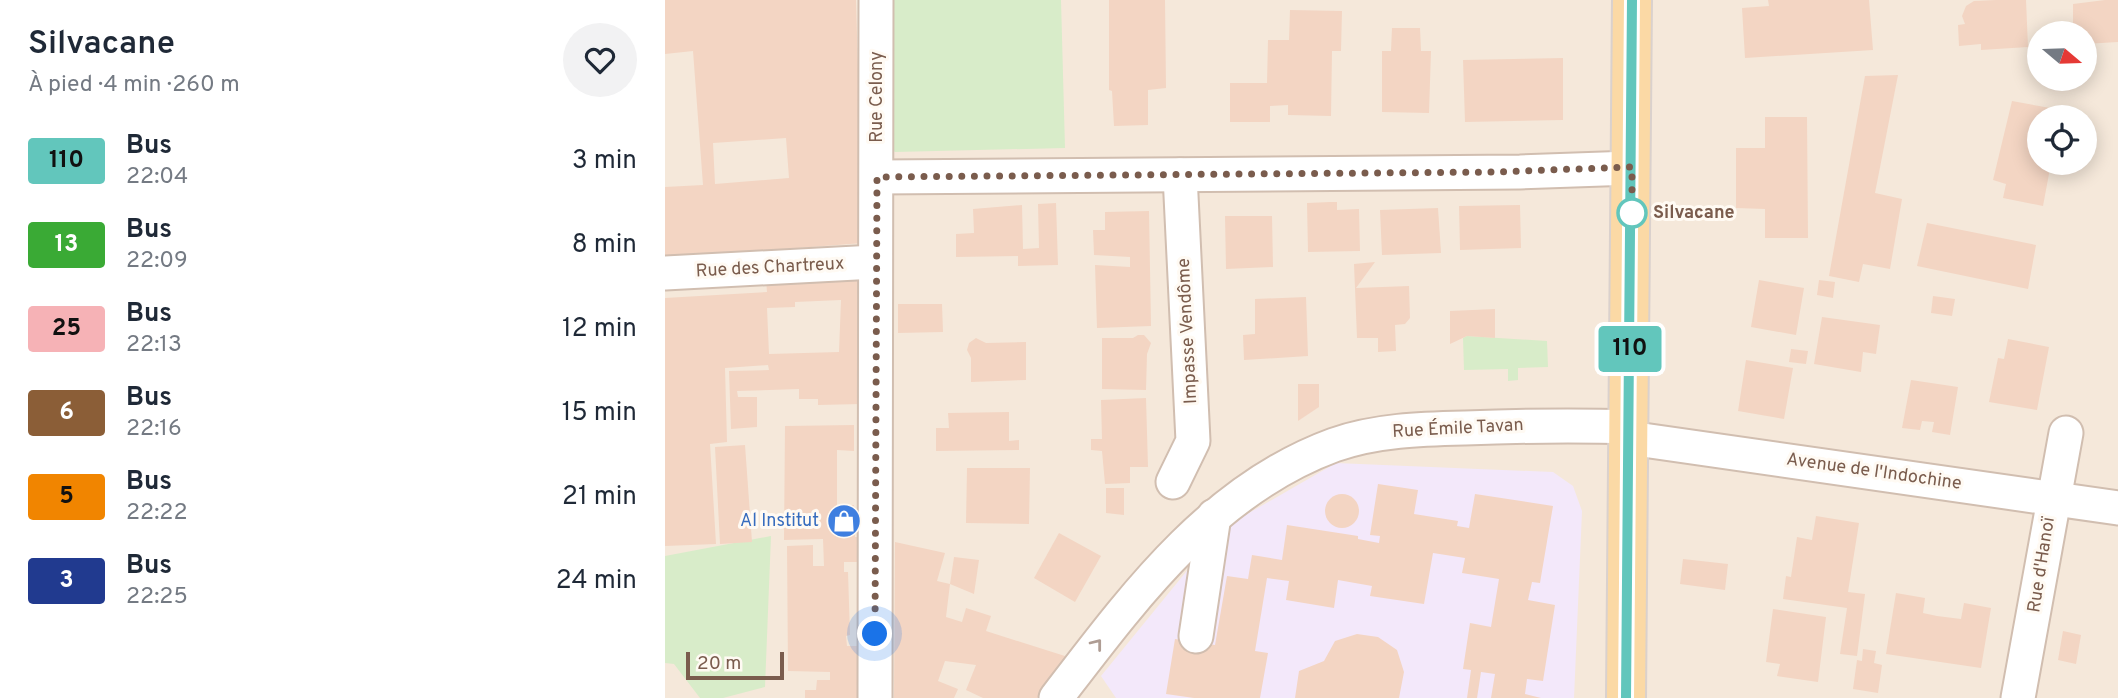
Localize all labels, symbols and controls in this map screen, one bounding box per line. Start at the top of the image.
north arrow [2027,21,2097,91]
map controls [2027,21,2097,175]
button: heart [563,23,637,97]
text: Silvacane [28,24,175,66]
street label: Rue Celony [866,51,889,143]
text: À pied · 4 min · 260 m [28,71,240,100]
button: locate [2027,105,2097,175]
text: Bus [126,130,172,163]
text: 3 min [572,145,637,178]
text: 110 [49,146,84,176]
text: 22:04 [126,163,188,192]
marker: Silvacane [1617,198,1647,228]
place label: Silvacane [1653,202,1735,225]
text: Bus [126,214,172,247]
text: 8 min [572,229,637,262]
text: 13 [55,230,79,260]
text: 22:09 [126,247,188,276]
street label: Rue des Chartreux [695,253,845,283]
street label: Impasse Vendôme [1173,257,1203,405]
text: Bus [126,298,172,331]
text: 12 min [562,313,637,346]
text: 25 [52,314,81,344]
line badge: 110 [1590,326,1670,372]
text: 22:13 [126,331,182,360]
text: 110 [1613,334,1647,364]
text: Bus [126,382,172,415]
text: 15 min [562,397,637,430]
text: 6 [59,398,74,428]
street label: Rue Émile Tavan [1392,412,1524,444]
text: 22:16 [126,415,182,444]
street label: Avenue de l'Indochine [1785,448,1963,496]
text: Bus [126,466,172,499]
text: 21 min [562,481,637,514]
text: 5 [59,482,74,512]
text: 22:22 [126,499,187,528]
shop icon: Al Institut [825,502,863,540]
place label: Al Institut [740,510,819,533]
street label: Rue d'Hanoï [2023,515,2061,614]
text: Bus [126,550,172,583]
text: 24 min [556,565,637,598]
text: 3 [59,566,74,596]
text: 22:25 [126,583,188,612]
your location [857,616,892,651]
one-way arrow [1089,639,1102,652]
scale bar [686,649,784,681]
text: 20 m [697,652,741,676]

